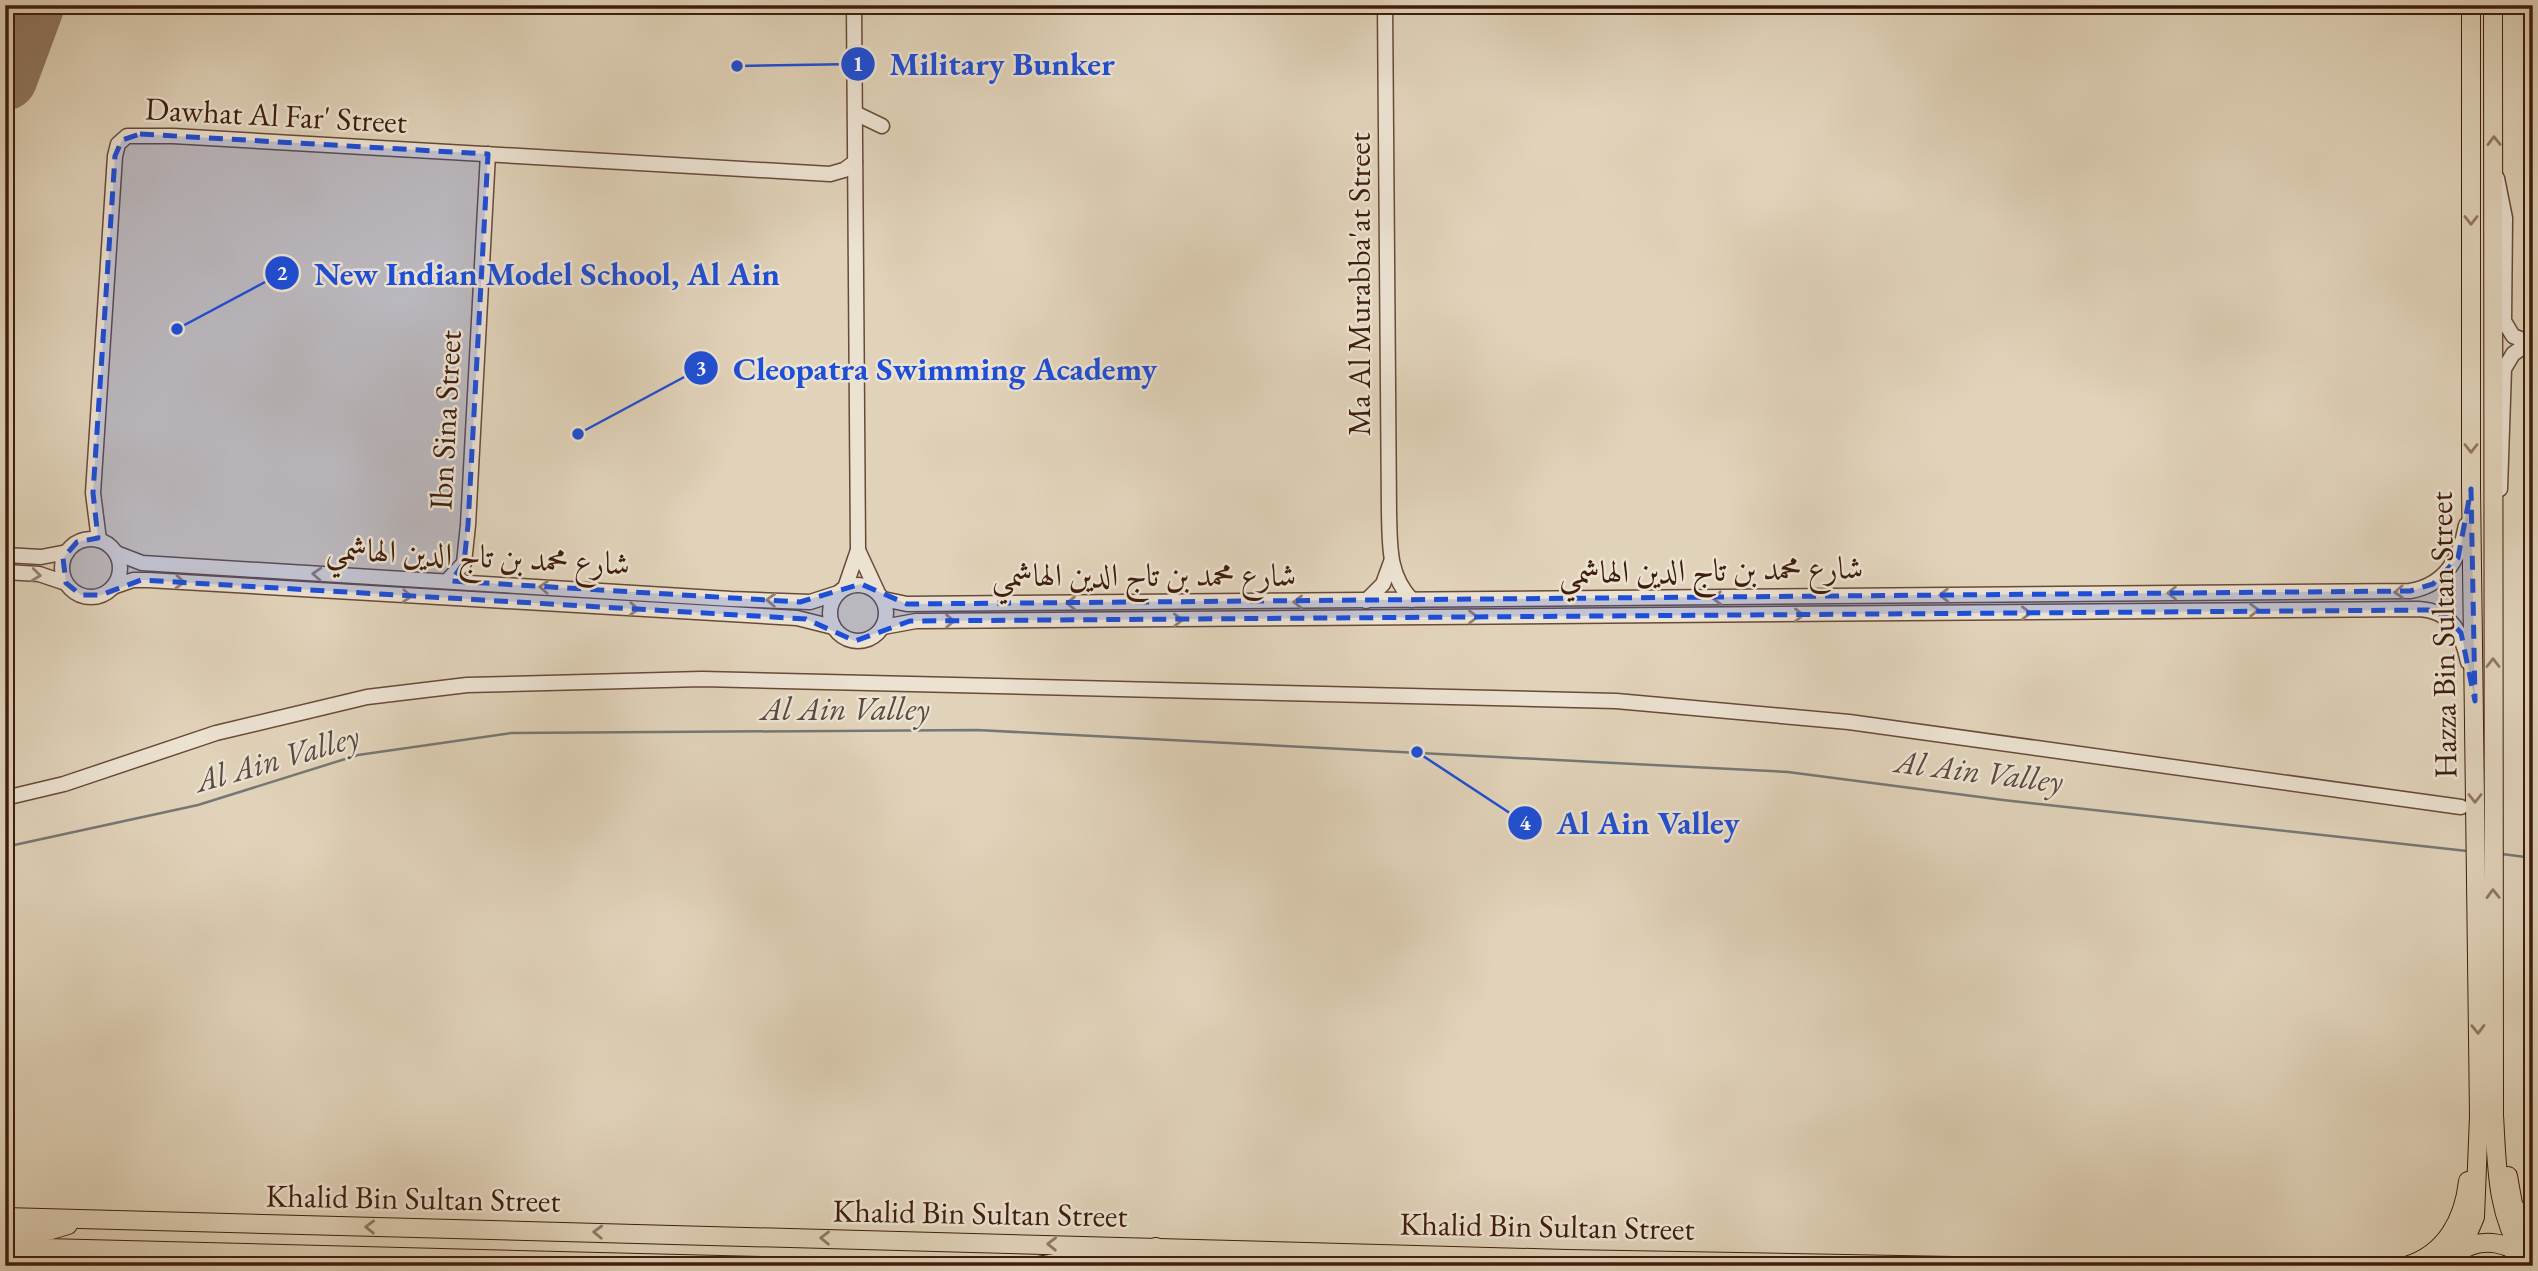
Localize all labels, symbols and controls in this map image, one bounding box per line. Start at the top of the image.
callout: Military Bunker [840,37,1129,91]
text: Military Bunker [889,42,1115,85]
text: 1 [852,50,864,77]
street label: Dawhat Al Far' Street [144,87,408,143]
street label: Ma Al Murabba'at Street [1338,132,1380,436]
one-way arrow [2486,135,2502,146]
one-way arrow [2463,216,2479,226]
callout: New Indian Model School, Al Ain [265,246,794,300]
text: New Indian Model School, Al Ain [314,252,780,295]
text: 2 [276,259,288,286]
street label: Ibn Sina Street [419,329,471,511]
callout: Cleopatra Swimming Academy [684,341,1171,395]
text: Cleopatra Swimming Academy [733,347,1158,390]
text: 3 [695,354,707,381]
one-way arrow [2463,443,2479,454]
street label: Hazza Bin Sultan Street [2419,491,2467,779]
street label: شارع محمد بن تاج الدين الهاشمي [324,527,631,594]
street label: شارع محمد بن تاج الدين الهاشمي [1558,546,1864,603]
street label: شارع محمد بن تاج الدين الهاشمي [992,554,1296,605]
one-way arrow [30,567,42,582]
one-way arrow [311,567,322,582]
one-way arrow [174,574,185,589]
one-way arrow [538,579,549,594]
one-way arrow [2394,584,2405,599]
one-way arrow [2166,585,2177,601]
one-way arrow [1939,587,1950,602]
one-way arrow [401,588,412,603]
one-way arrow [1711,590,1722,606]
one-way arrow [765,593,776,608]
one-way arrow [1292,594,1303,610]
one-way arrow [1065,595,1075,611]
one-way arrow [629,601,640,616]
one-way arrow [2248,603,2259,618]
one-way arrow [2022,605,2032,621]
one-way arrow [1794,607,1805,623]
one-way arrow [1469,609,1479,625]
one-way arrow [1173,612,1183,628]
one-way arrow [945,613,956,629]
one-way arrow [2485,657,2501,667]
water label: Al Ain Valley [757,687,930,730]
water label: Al Ain Valley [187,714,365,803]
water label: Al Ain Valley [1889,739,2066,803]
one-way arrow [2467,794,2483,804]
callout: Al Ain Valley [1507,796,1753,850]
text: Al Ain Valley [1555,801,1741,844]
text: 4 [1519,809,1531,836]
one-way arrow [2485,888,2501,899]
one-way arrow [2470,1025,2486,1035]
street label: Khalid Bin Sultan Street [265,1174,561,1222]
street label: Khalid Bin Sultan Street [832,1189,1128,1237]
street label: Khalid Bin Sultan Street [1399,1202,1695,1250]
one-way arrow [364,1219,375,1234]
one-way arrow [592,1225,603,1240]
one-way arrow [819,1231,830,1246]
one-way arrow [1047,1236,1057,1252]

